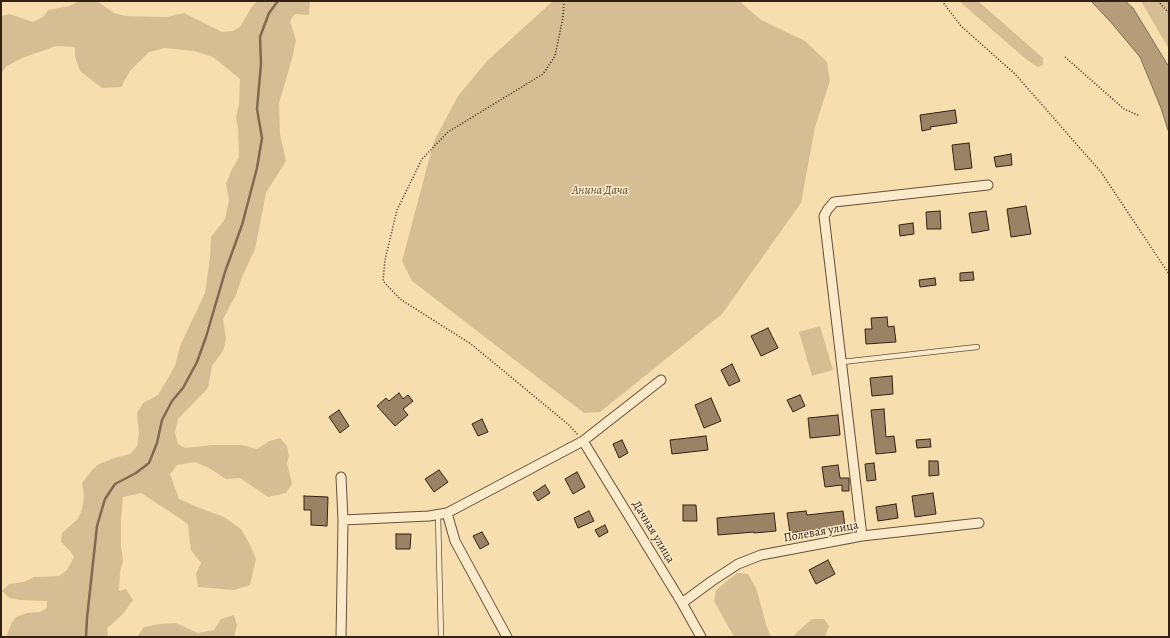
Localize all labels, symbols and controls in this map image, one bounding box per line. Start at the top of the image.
park label: Анина Дача [572,184,628,198]
street label: Дачная улица [629,498,677,566]
street label: Полевая улица [782,518,860,546]

